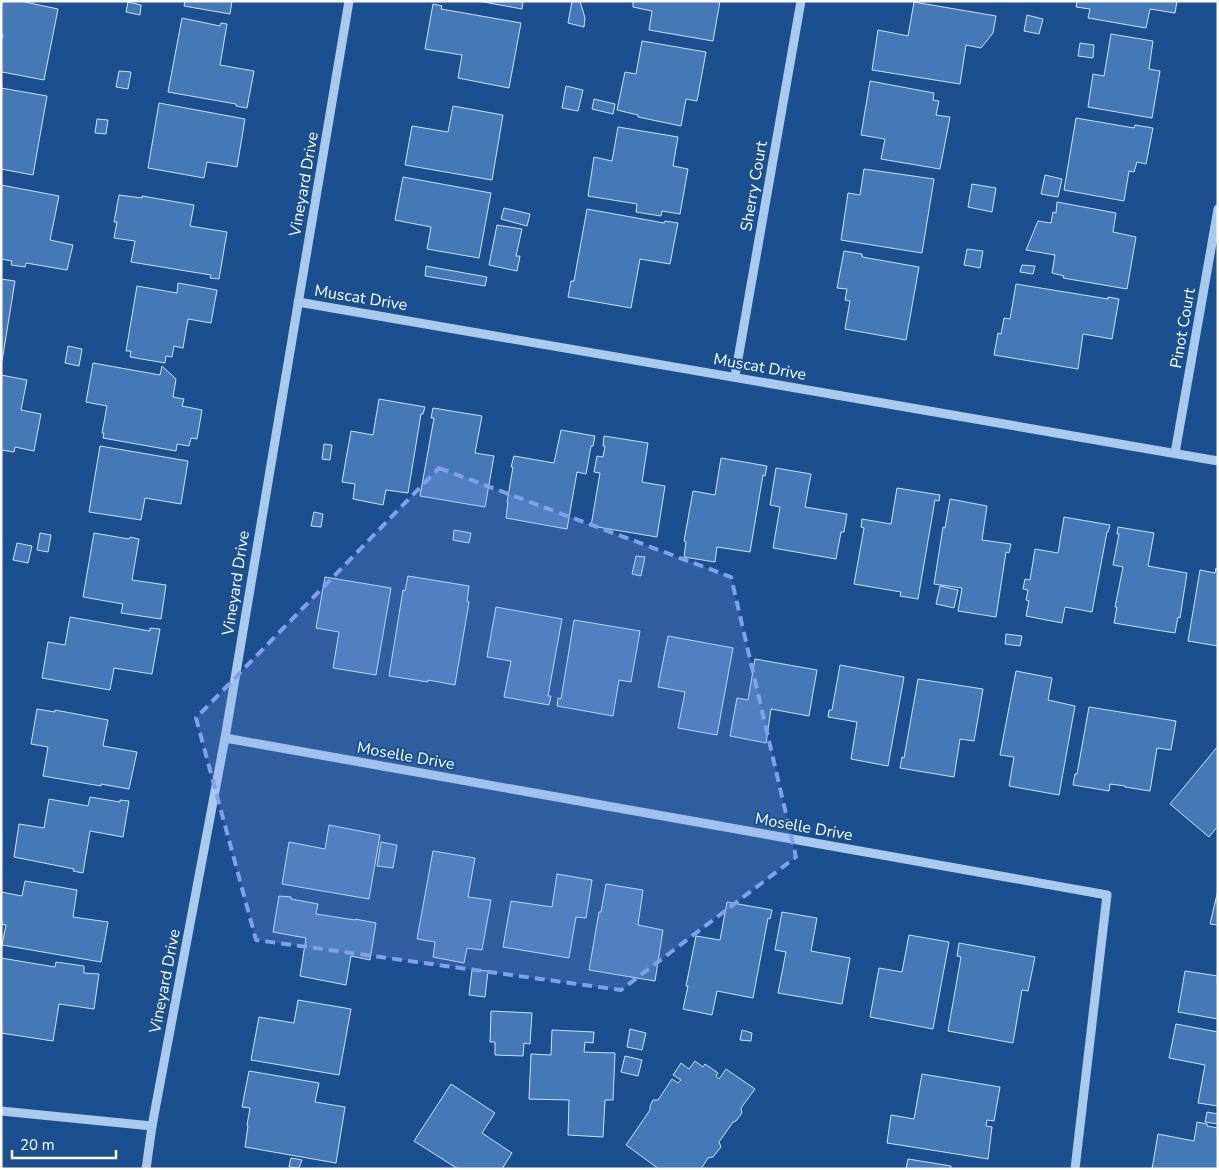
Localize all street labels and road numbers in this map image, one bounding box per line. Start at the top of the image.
street label: Vineyard Drive [284,130,324,239]
street label: Sherry Court [735,139,773,233]
street label: Muscat Drive [313,280,409,316]
street label: Pinot Court [1165,286,1201,370]
street label: Muscat Drive [712,348,808,386]
street label: Vineyard Drive [217,529,255,638]
street label: Moselle Drive [355,737,456,775]
street label: Moselle Drive [753,808,854,846]
street label: Vineyard Drive [144,927,186,1036]

